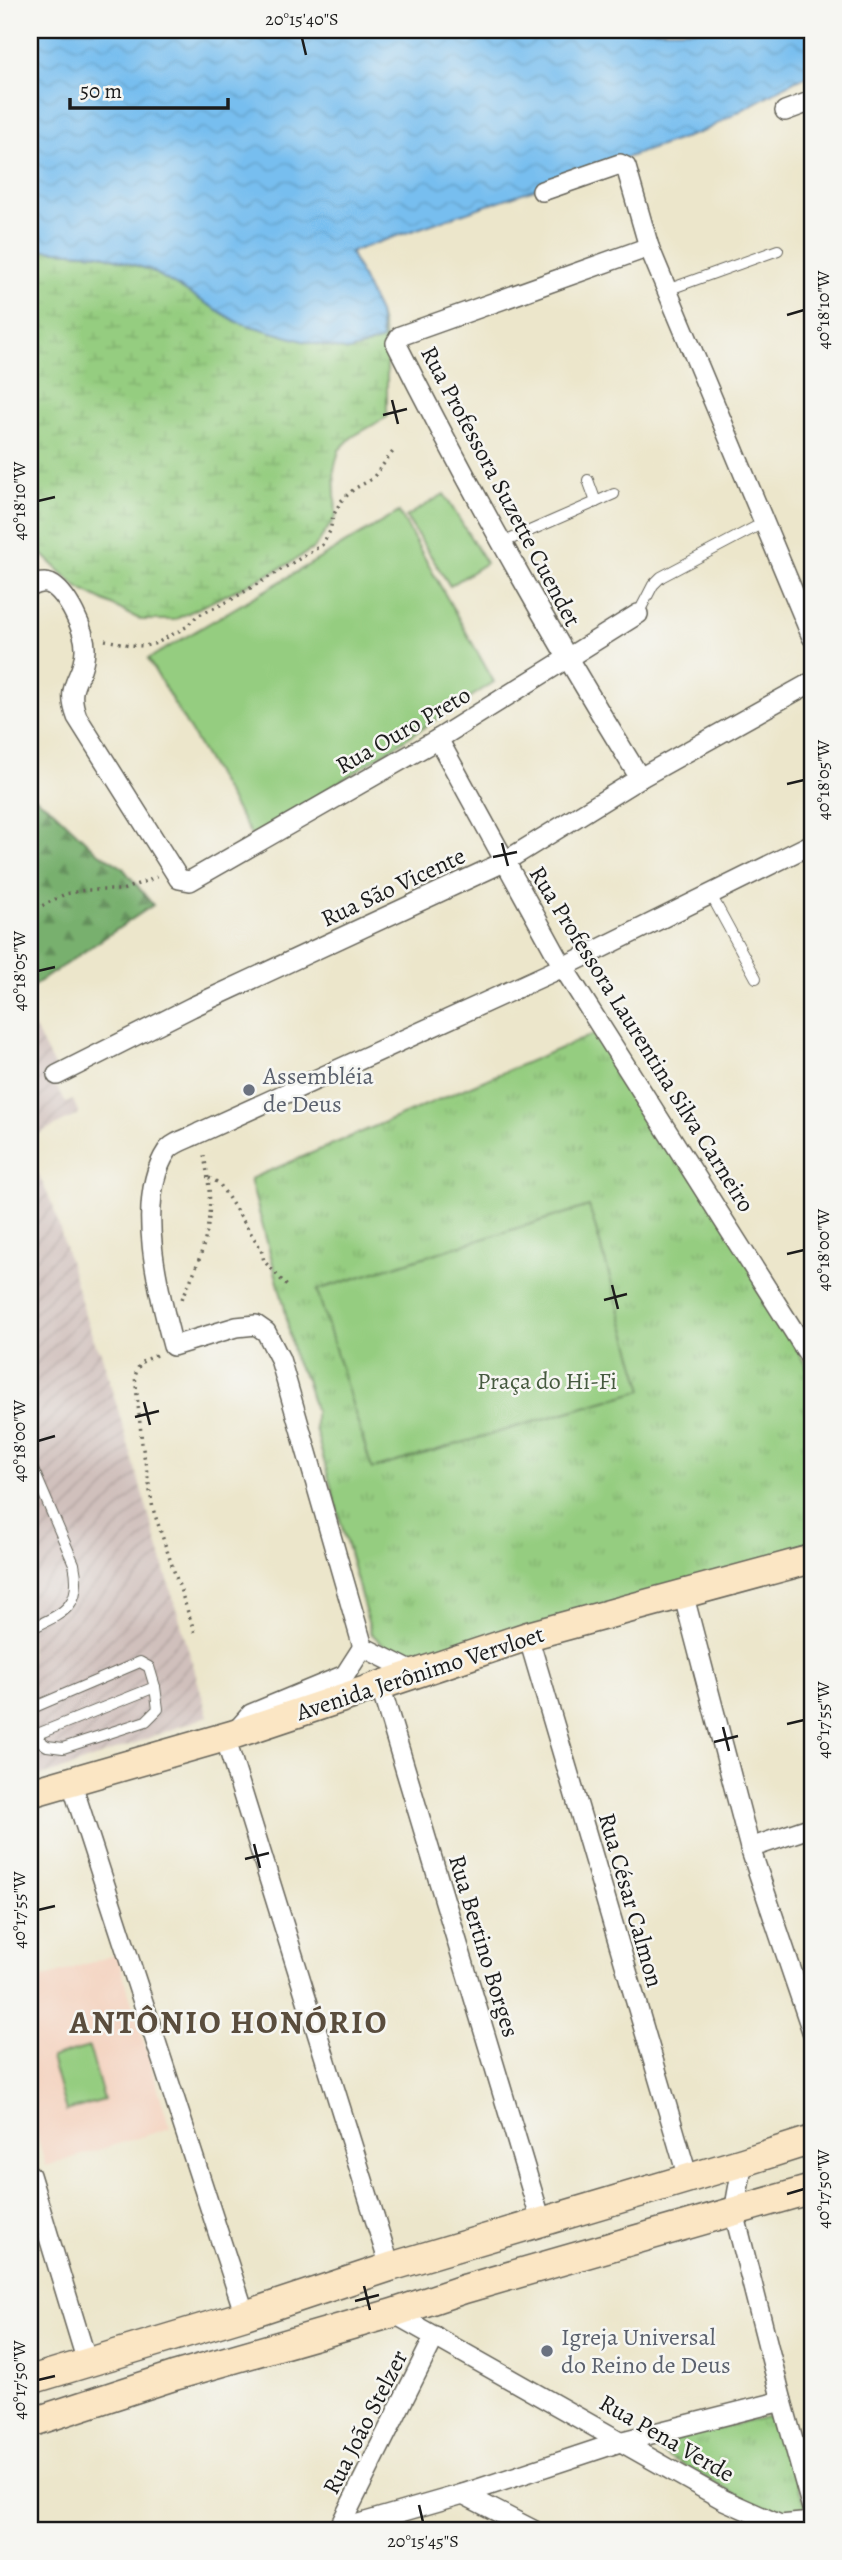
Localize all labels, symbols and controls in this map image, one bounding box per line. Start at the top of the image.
text: 20°15'40"S [265,7,339,31]
scale bar [70,66,228,110]
text: 50 m [80,77,122,105]
text: 40°18'10"W [811,270,835,350]
street label: Rua Professora Suzette Cuendet [413,340,589,632]
text: 40°18'10"W [7,461,31,541]
street label: Rua Ouro Preto [330,678,476,782]
text: 40°18'05"W [811,739,835,820]
street label: Rua São Vicente [316,840,470,934]
street label: Rua Professora Laurentina Silva Carneiro [522,860,762,1218]
text: 40°18'05"W [7,930,31,1011]
place label: Assembléia de Deus [262,1060,375,1120]
marker: Assembléia de Deus [241,1082,257,1098]
text: 40°18'00"W [811,1208,835,1291]
park label: Praça do Hi-Fi [477,1365,617,1397]
text: 40°18'00"W [7,1399,31,1482]
street label: Avenida Jerônimo Vervloet [291,1618,548,1729]
text: 40°17'55"W [811,1681,835,1759]
street label: Rua César Calmon [591,1809,671,1991]
street label: Rua Bertino Borges [441,1851,527,2041]
text: 40°17'55"W [7,1871,31,1949]
district label: ANTÔNIO HONÓRIO [69,2000,388,2044]
text: 40°17'50"W [811,2149,835,2229]
place label: Igreja Universal do Reino de Deus [561,2321,731,2381]
text: 40°17'50"W [7,2340,31,2420]
marker: Igreja Universal do Reino de Deus [539,2343,555,2359]
street label: Rua João Stelzer [315,2344,415,2500]
street label: Rua Pena Verde [594,2386,740,2490]
text: 20°15'45"S [387,2529,459,2553]

